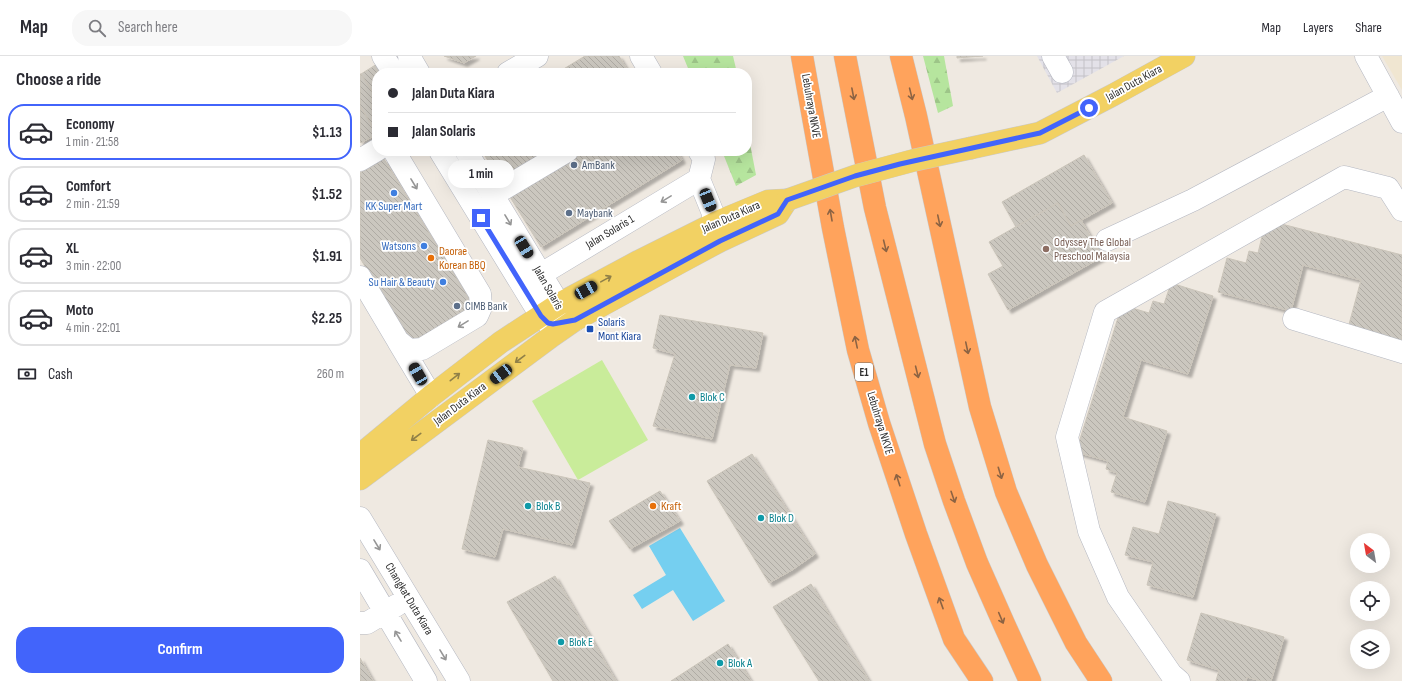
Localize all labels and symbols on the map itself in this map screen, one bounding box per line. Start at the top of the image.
street label: Jalan Duta Kiara [1102,61,1165,105]
street label: Lebuhraya NKVE [798,73,824,139]
one-way arrow [849,87,857,100]
one-way arrow [907,87,915,100]
route start [1080,99,1098,117]
place label: AmBank [581,158,615,173]
callout: 1 min [448,160,514,188]
marker: AmBank [569,160,579,170]
one-way arrow [410,178,418,190]
car [698,187,718,213]
marker: KK Super Mart [389,188,399,198]
one-way arrow [661,195,672,203]
street label: Jalan Duta Kiara [699,197,763,237]
place label: KK Super Mart [365,199,423,214]
place label: Maybank [577,206,613,221]
marker: Maybank [564,208,574,218]
route end [472,209,490,227]
one-way arrow [826,209,834,222]
street label: Jalan Solaris 1 [582,211,638,253]
one-way arrow [504,214,512,225]
one-way arrow [936,214,944,227]
car [513,234,535,260]
place label: Odyssey The Global Preschool Malaysia [1054,235,1131,264]
place label: Watsons [382,239,416,254]
one-way arrow [882,239,889,252]
marker: Watsons [419,241,429,251]
place label: Daorae Korean BBQ [439,244,486,273]
marker: Odyssey The Global Preschool Malaysia [1041,244,1051,254]
marker: Daorae Korean BBQ [426,253,436,263]
street label: Jalan Solaris [529,263,566,313]
one-way arrow [600,274,612,282]
place label: Su Hair & Beauty [369,275,435,290]
marker: Su Hair & Beauty [438,277,448,287]
car [573,279,599,301]
place label: CIMB Bank [465,299,508,314]
marker: CIMB Bank [452,301,462,311]
place label: Solaris Mont Kiara [598,315,641,344]
one-way arrow [457,321,469,329]
marker: Solaris Mont Kiara [585,324,595,334]
one-way arrow [852,336,860,349]
one-way arrow [964,341,972,354]
one-way arrow [515,355,526,363]
car [407,361,429,387]
car [488,362,514,386]
road number: E1 [855,363,873,381]
one-way arrow [913,366,921,379]
one-way arrow [450,373,461,382]
street label: Jalan Duta Kiara [430,379,490,429]
place label: Blok C [700,390,725,405]
street label: Lebuhraya NKVE [863,390,897,456]
marker: Blok C [687,392,697,402]
one-way arrow [411,432,422,441]
one-way arrow [997,467,1004,480]
one-way arrow [894,473,901,486]
one-way arrow [949,491,957,503]
place label: Blok B [536,499,560,514]
place label: Kraft [661,499,682,514]
marker: Blok B [523,501,533,511]
marker: Kraft [648,501,658,511]
place label: Blok D [769,511,794,526]
marker: Blok D [756,513,766,523]
north arrow [1350,533,1390,573]
one-way arrow [373,539,381,551]
street label: Changkat Duta Kiara [382,560,437,638]
one-way arrow [937,596,944,609]
one-way arrow [998,611,1005,623]
one-way arrow [394,630,402,642]
place label: Blok E [569,635,593,650]
marker: Blok E [556,637,566,647]
one-way arrow [440,649,448,661]
place label: Blok A [728,656,753,671]
marker: Blok A [715,658,725,668]

